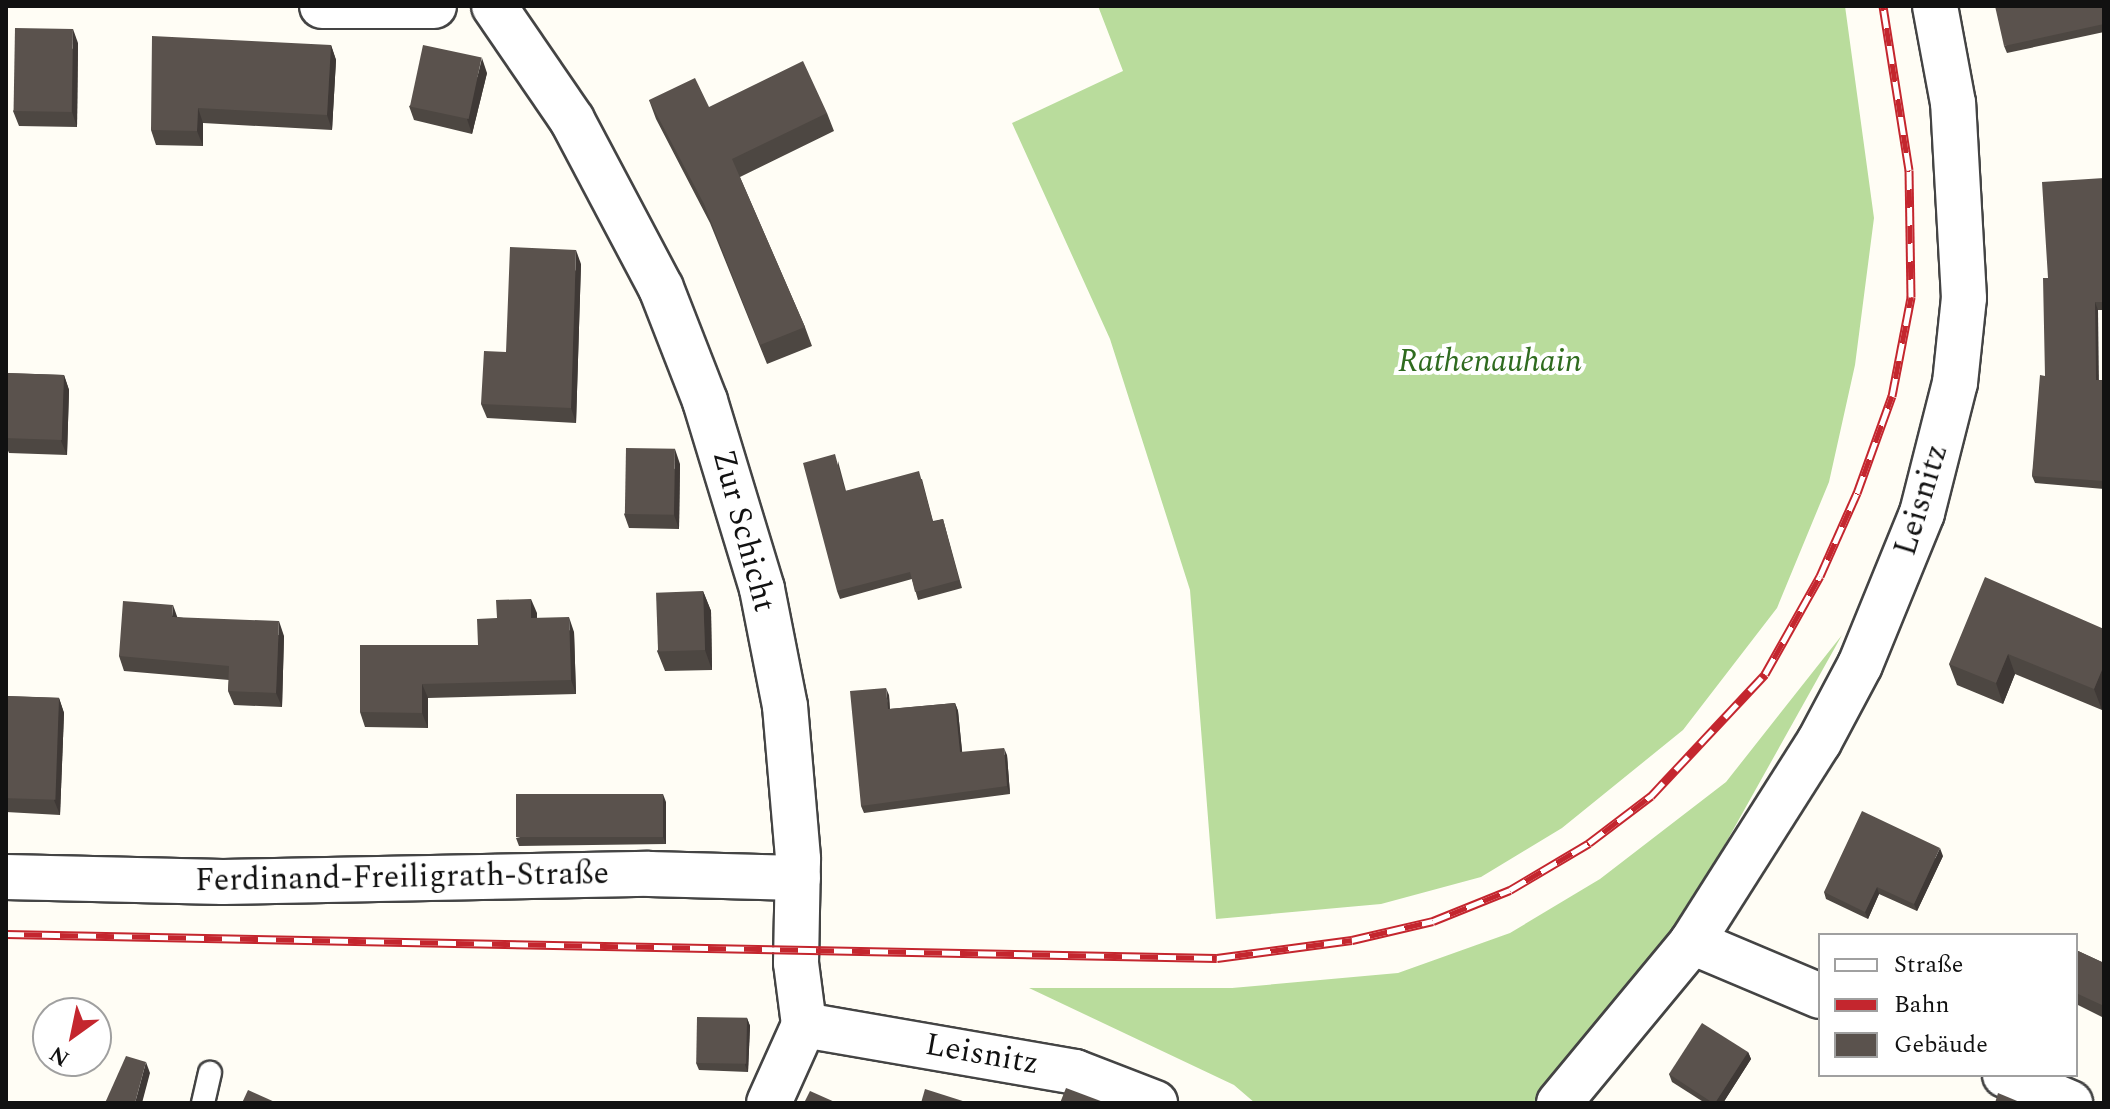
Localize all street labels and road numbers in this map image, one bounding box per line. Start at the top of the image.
street label: Leisnitz [1887,440,1957,560]
street label: Zur Schicht [703,446,783,616]
street label: Ferdinand-Freiligrath-Straße [195,855,609,901]
street label: Leisnitz [922,1026,1042,1084]

